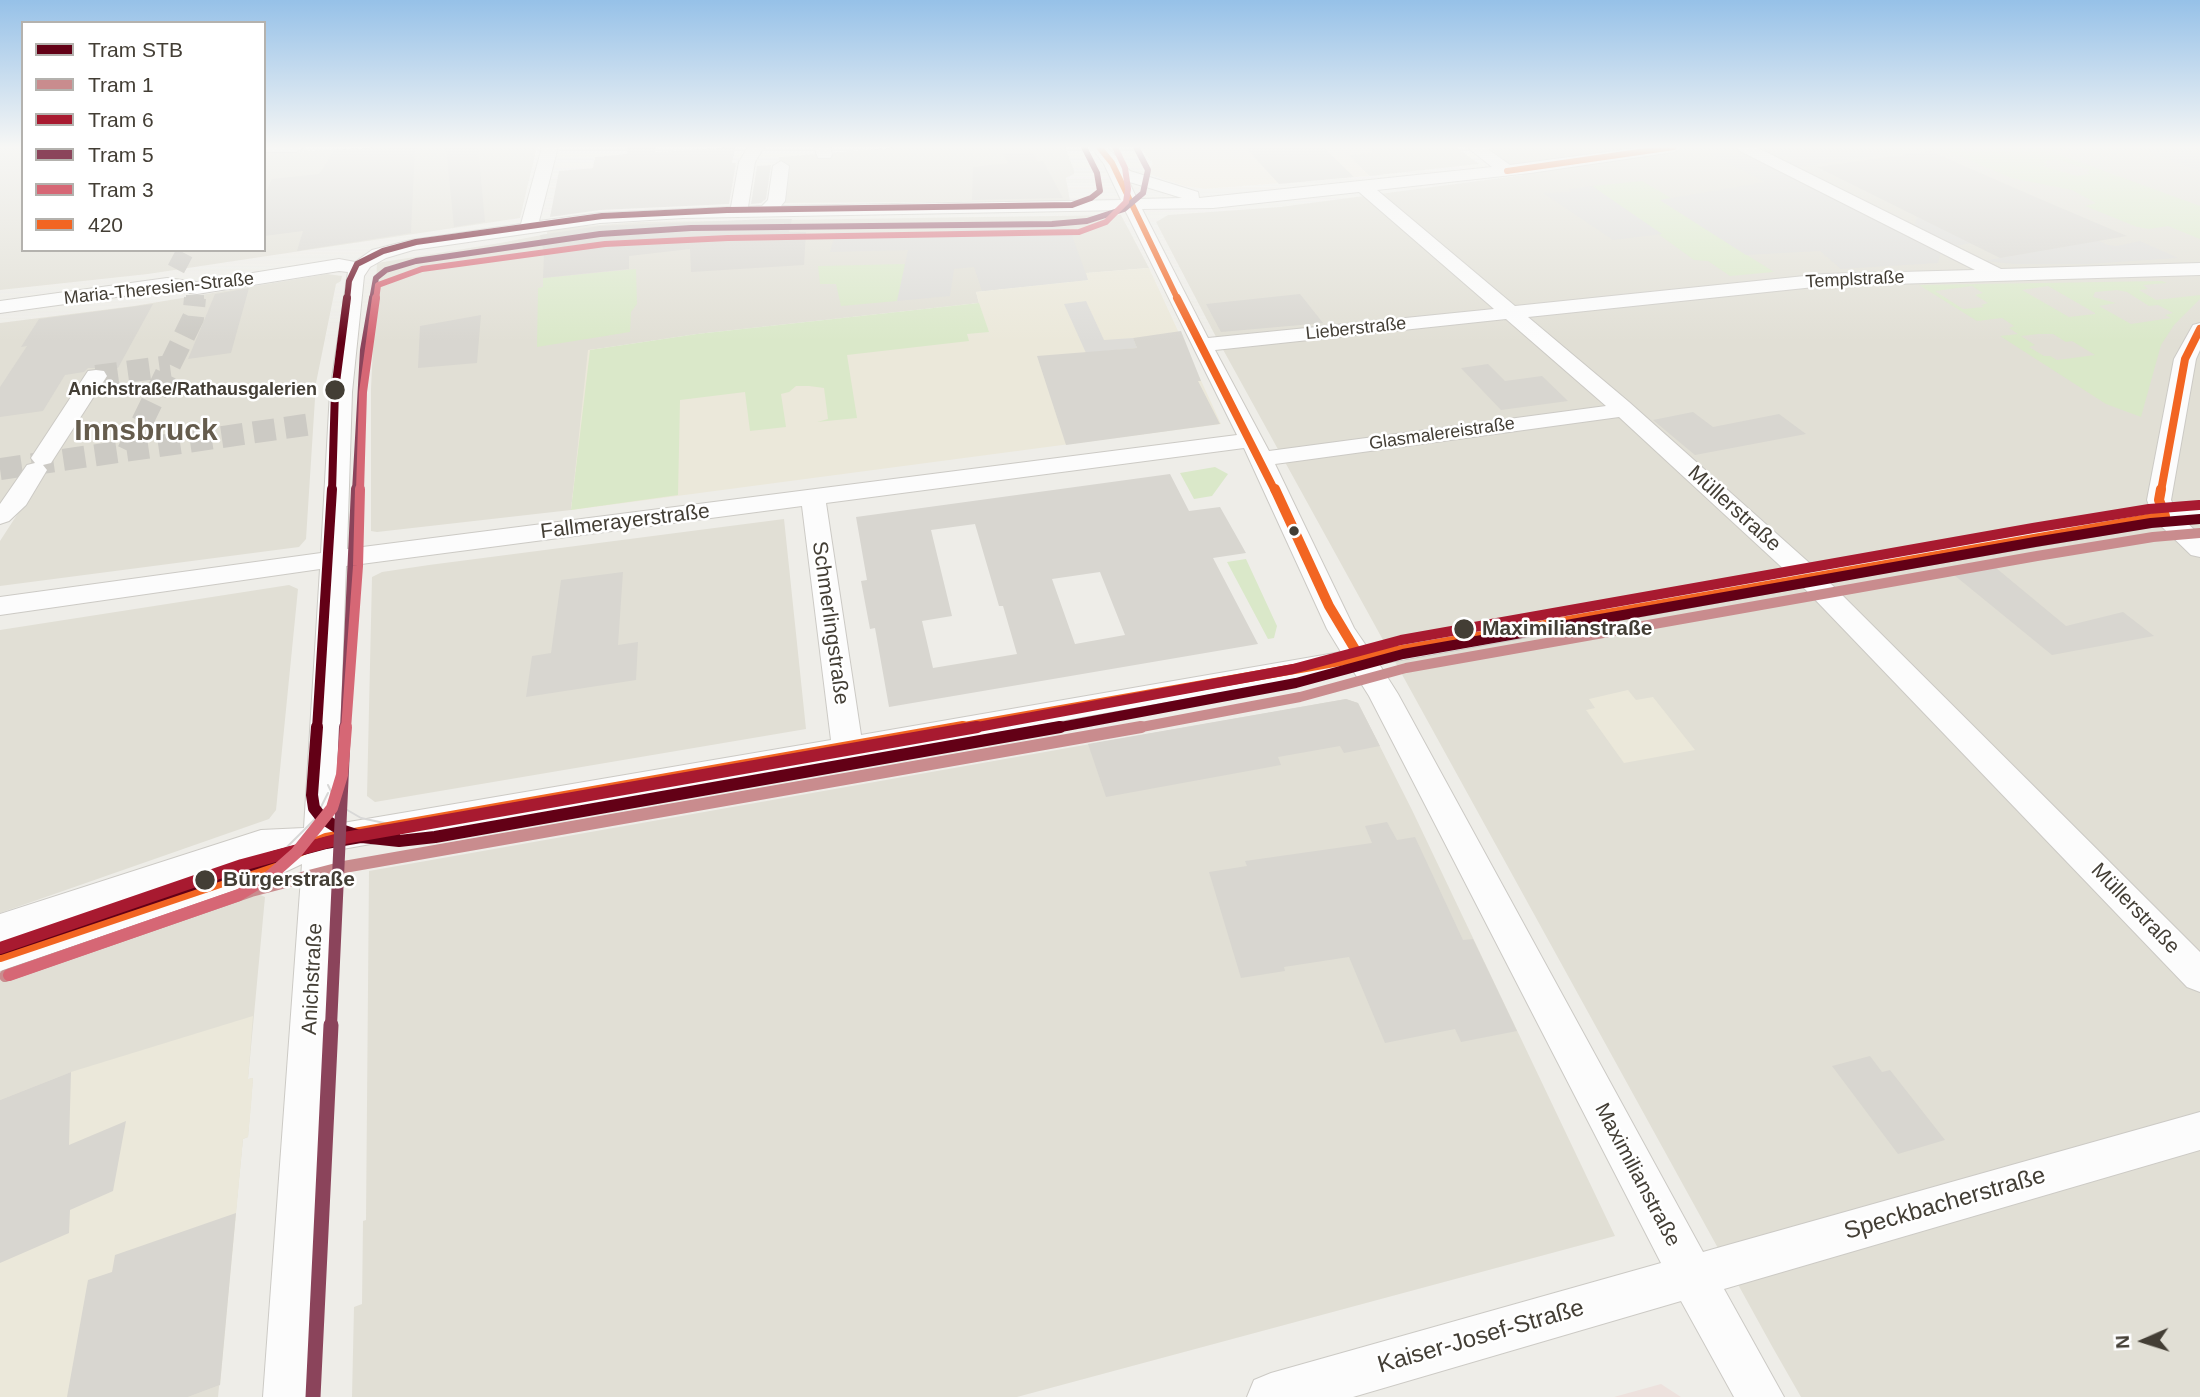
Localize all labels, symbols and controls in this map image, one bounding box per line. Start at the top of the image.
legend [21,21,266,252]
text: Tram STB [88,38,183,61]
text: Tram 1 [88,73,154,96]
text: Tram 6 [88,108,154,131]
text: Tram 5 [88,143,154,166]
text: Tram 3 [88,178,154,201]
text: 420 [88,213,123,236]
street label: Templstraße [1805,267,1905,293]
street label: Maria-Theresien-Straße [63,268,255,310]
street label: Lieberstraße [1305,313,1407,345]
marker: Anichstraße/Rathausgalerien [323,378,347,402]
place label: Anichstraße/Rathausgalerien [68,379,317,401]
street label: Glasmalereistraße [1368,413,1516,455]
district label: Innsbruck [74,414,218,450]
street label: Müllerstraße [1682,461,1786,557]
street label: Fallmerayerstraße [539,499,711,545]
unlabelled marker [1287,524,1301,538]
street label: Schmerlingstraße [806,540,854,706]
place label: Maximilianstraße [1482,616,1652,642]
marker: Maximilianstraße [1452,617,1476,641]
street label: Müllerstraße [2085,858,2185,960]
place label: Bürgerstraße [223,867,355,893]
marker: Bürgerstraße [193,868,217,892]
street label: Anichstraße [297,922,329,1036]
street label: Maximilianstraße [1589,1099,1685,1251]
street label: Speckbacherstraße [1841,1161,2049,1247]
street label: Kaiser-Josef-Straße [1374,1294,1588,1380]
north arrow [2109,1306,2179,1376]
text: N [2112,1335,2133,1350]

